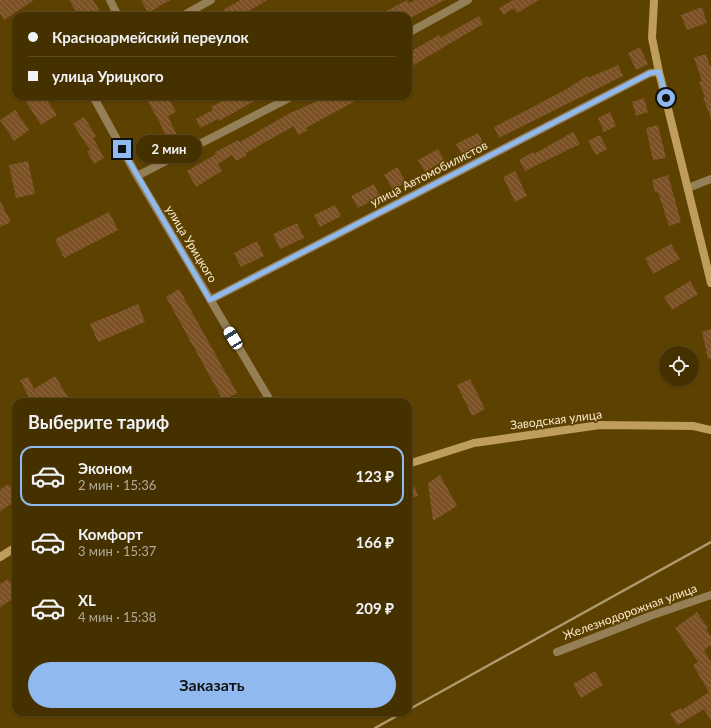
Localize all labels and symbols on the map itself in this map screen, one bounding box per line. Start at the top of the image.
route start [657,89,675,107]
callout: 2 мин [136,135,202,163]
street label: улица Автомобилистов [368,137,490,210]
route end [113,140,131,158]
street label: улица Урицкого [162,202,221,285]
car [222,325,244,351]
street label: Заводская улица [509,406,603,433]
street label: Железнодорожная улица [561,580,699,643]

